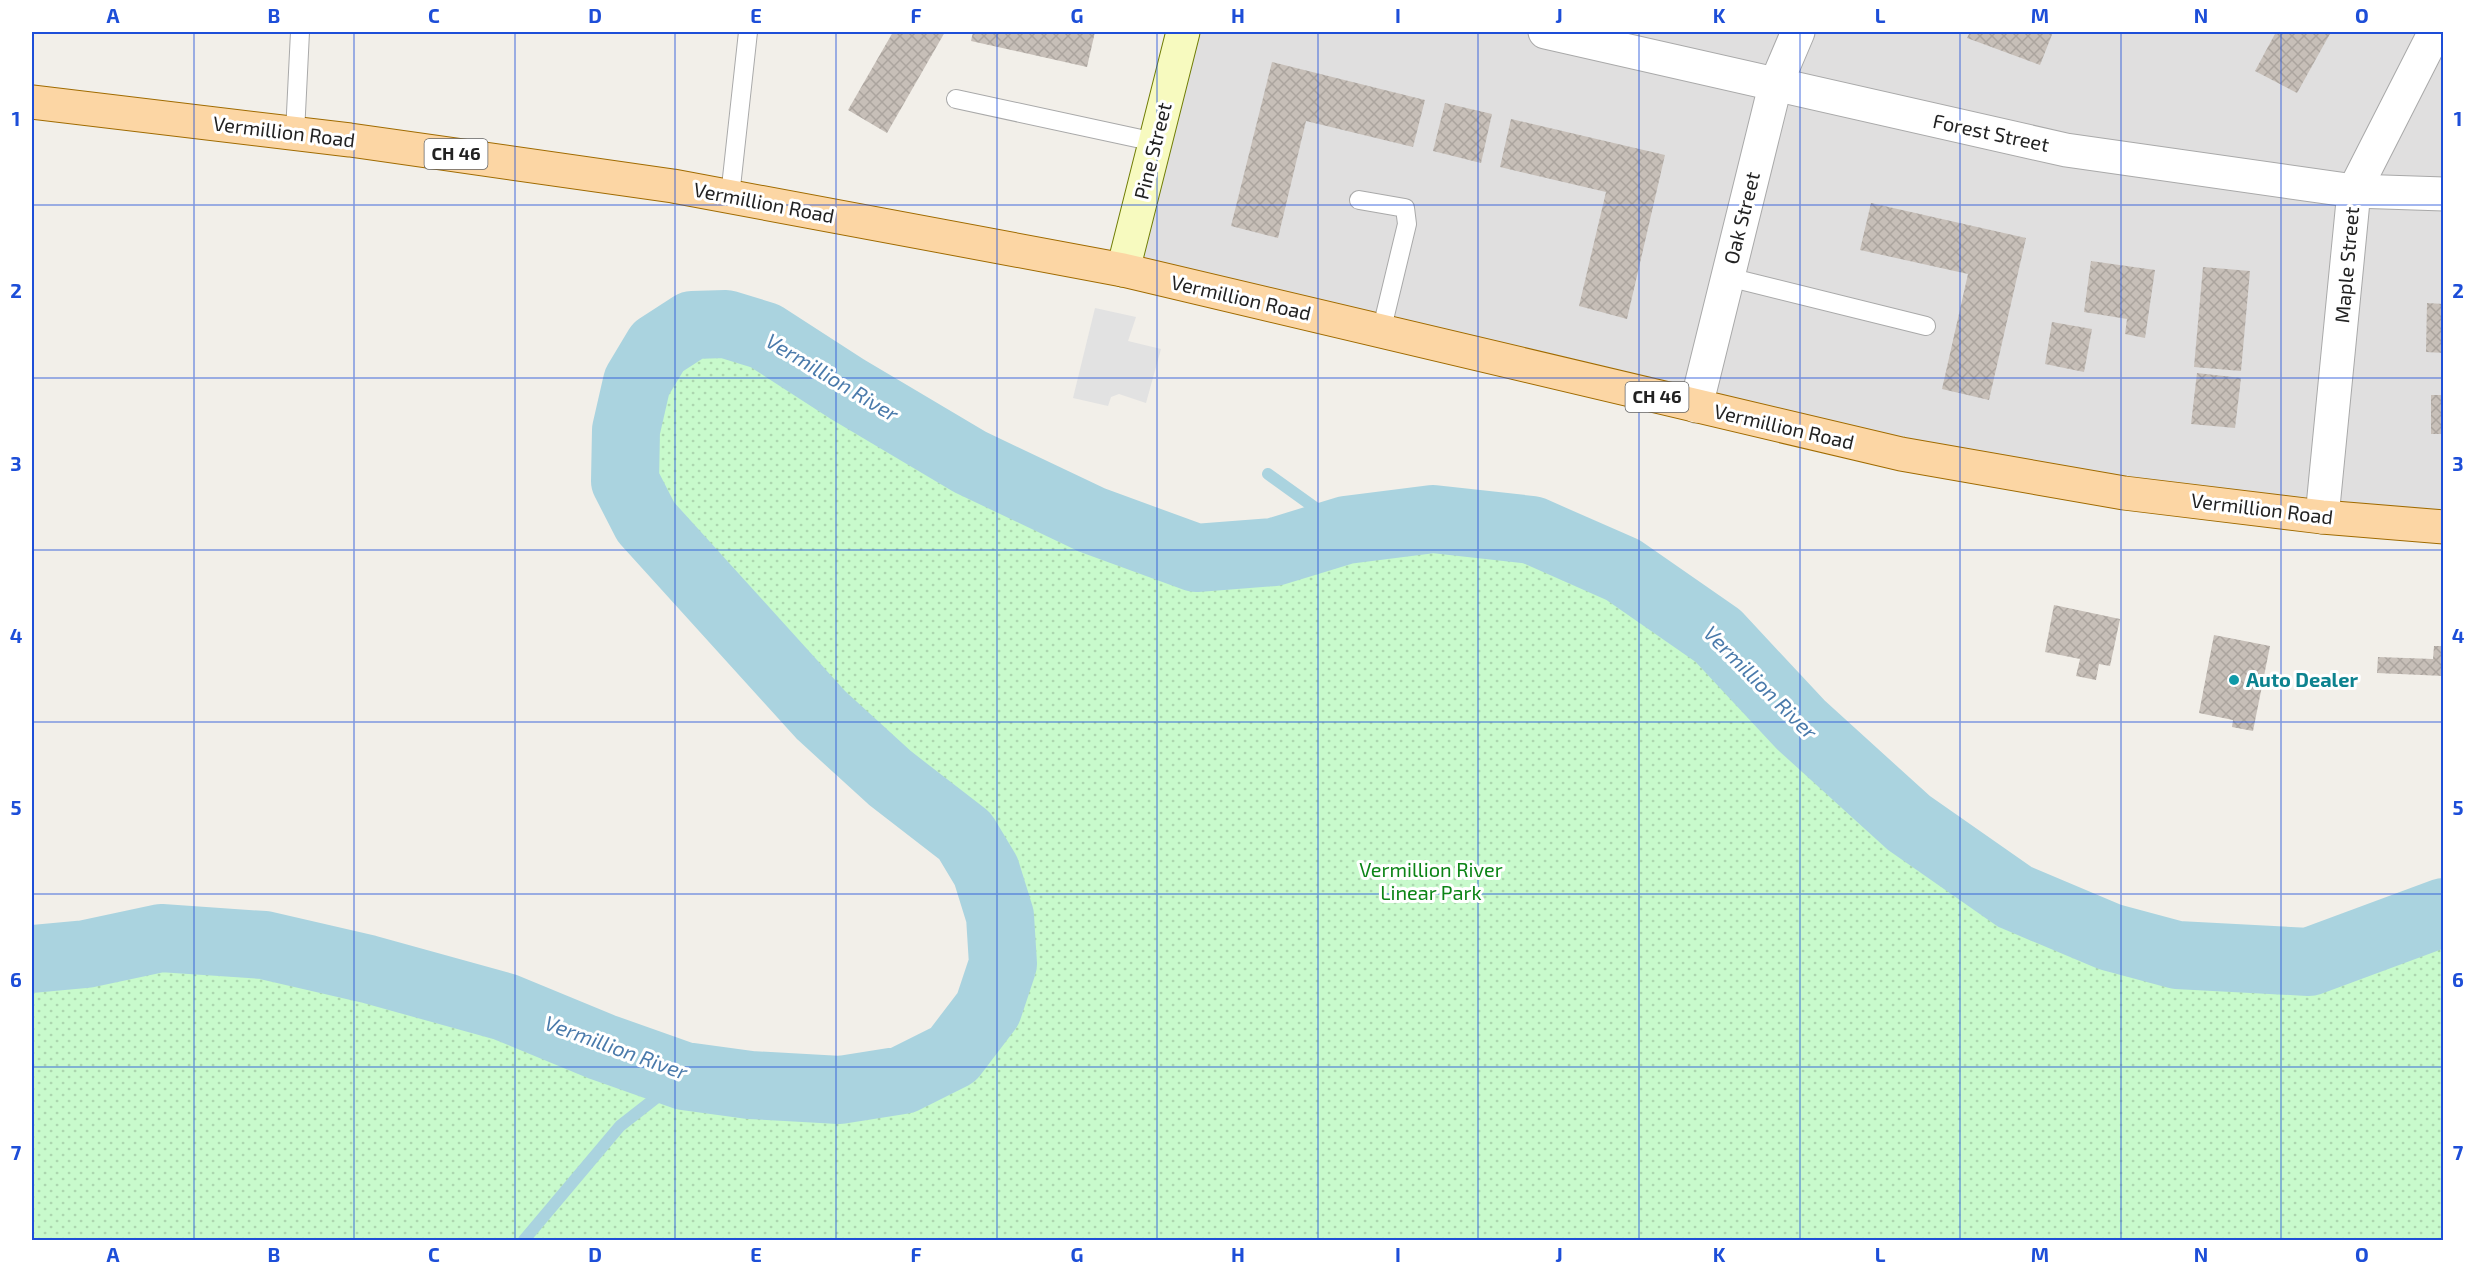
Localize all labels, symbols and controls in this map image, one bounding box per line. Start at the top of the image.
text: A [106,3,120,27]
text: B [268,3,280,27]
text: C [428,3,440,27]
text: D [588,3,602,27]
text: E [750,3,762,27]
text: F [910,3,922,27]
text: G [1071,3,1083,27]
text: H [1231,3,1245,27]
text: I [1395,3,1401,27]
text: J [1555,3,1563,27]
text: K [1713,3,1726,27]
text: L [1875,3,1886,27]
text: M [2031,3,2049,27]
text: N [2194,3,2208,27]
text: O [2355,3,2369,27]
street label: Pine Street [1128,99,1176,202]
text: 1 [12,106,20,130]
text: 1 [2454,106,2462,130]
street label: Forest Street [1931,108,2052,156]
street label: Vermillion Road [212,110,357,152]
road number: CH 46 [424,139,488,169]
street label: Oak Street [1718,169,1764,266]
street label: Vermillion Road [692,177,837,227]
street label: Maple Street [2329,205,2363,324]
street label: Vermillion Road [1169,269,1314,325]
text: 2 [10,278,22,302]
text: 2 [2452,278,2464,302]
water label: Vermillion River [762,327,904,426]
road number: CH 46 [1626,382,1688,412]
street label: Vermillion Road [1712,398,1857,454]
text: 3 [10,451,22,475]
text: 3 [2452,451,2464,475]
street label: Vermillion Road [2190,487,2335,529]
water label: Vermillion River [1699,620,1823,744]
text: 4 [10,623,23,647]
text: 4 [2452,623,2465,647]
place label: Auto Dealer [2246,667,2358,691]
marker: Auto Dealer [2227,673,2241,687]
text: 5 [10,795,22,819]
text: 5 [2452,795,2464,819]
park label: Vermillion River Linear Park [1359,857,1503,904]
text: 6 [10,967,22,991]
text: 6 [2452,967,2464,991]
water label: Vermillion River [542,1009,692,1084]
text: 7 [11,1140,22,1164]
text: 7 [2453,1140,2464,1164]
text: A [106,1242,120,1266]
text: B [268,1242,280,1266]
text: C [428,1242,440,1266]
text: D [588,1242,602,1266]
text: E [750,1242,762,1266]
text: F [910,1242,922,1266]
text: G [1071,1242,1083,1266]
text: H [1231,1242,1245,1266]
text: I [1395,1242,1401,1266]
text: J [1555,1242,1563,1266]
text: K [1713,1242,1726,1266]
text: L [1875,1242,1886,1266]
text: M [2031,1242,2049,1266]
text: N [2194,1242,2208,1266]
text: O [2355,1242,2369,1266]

